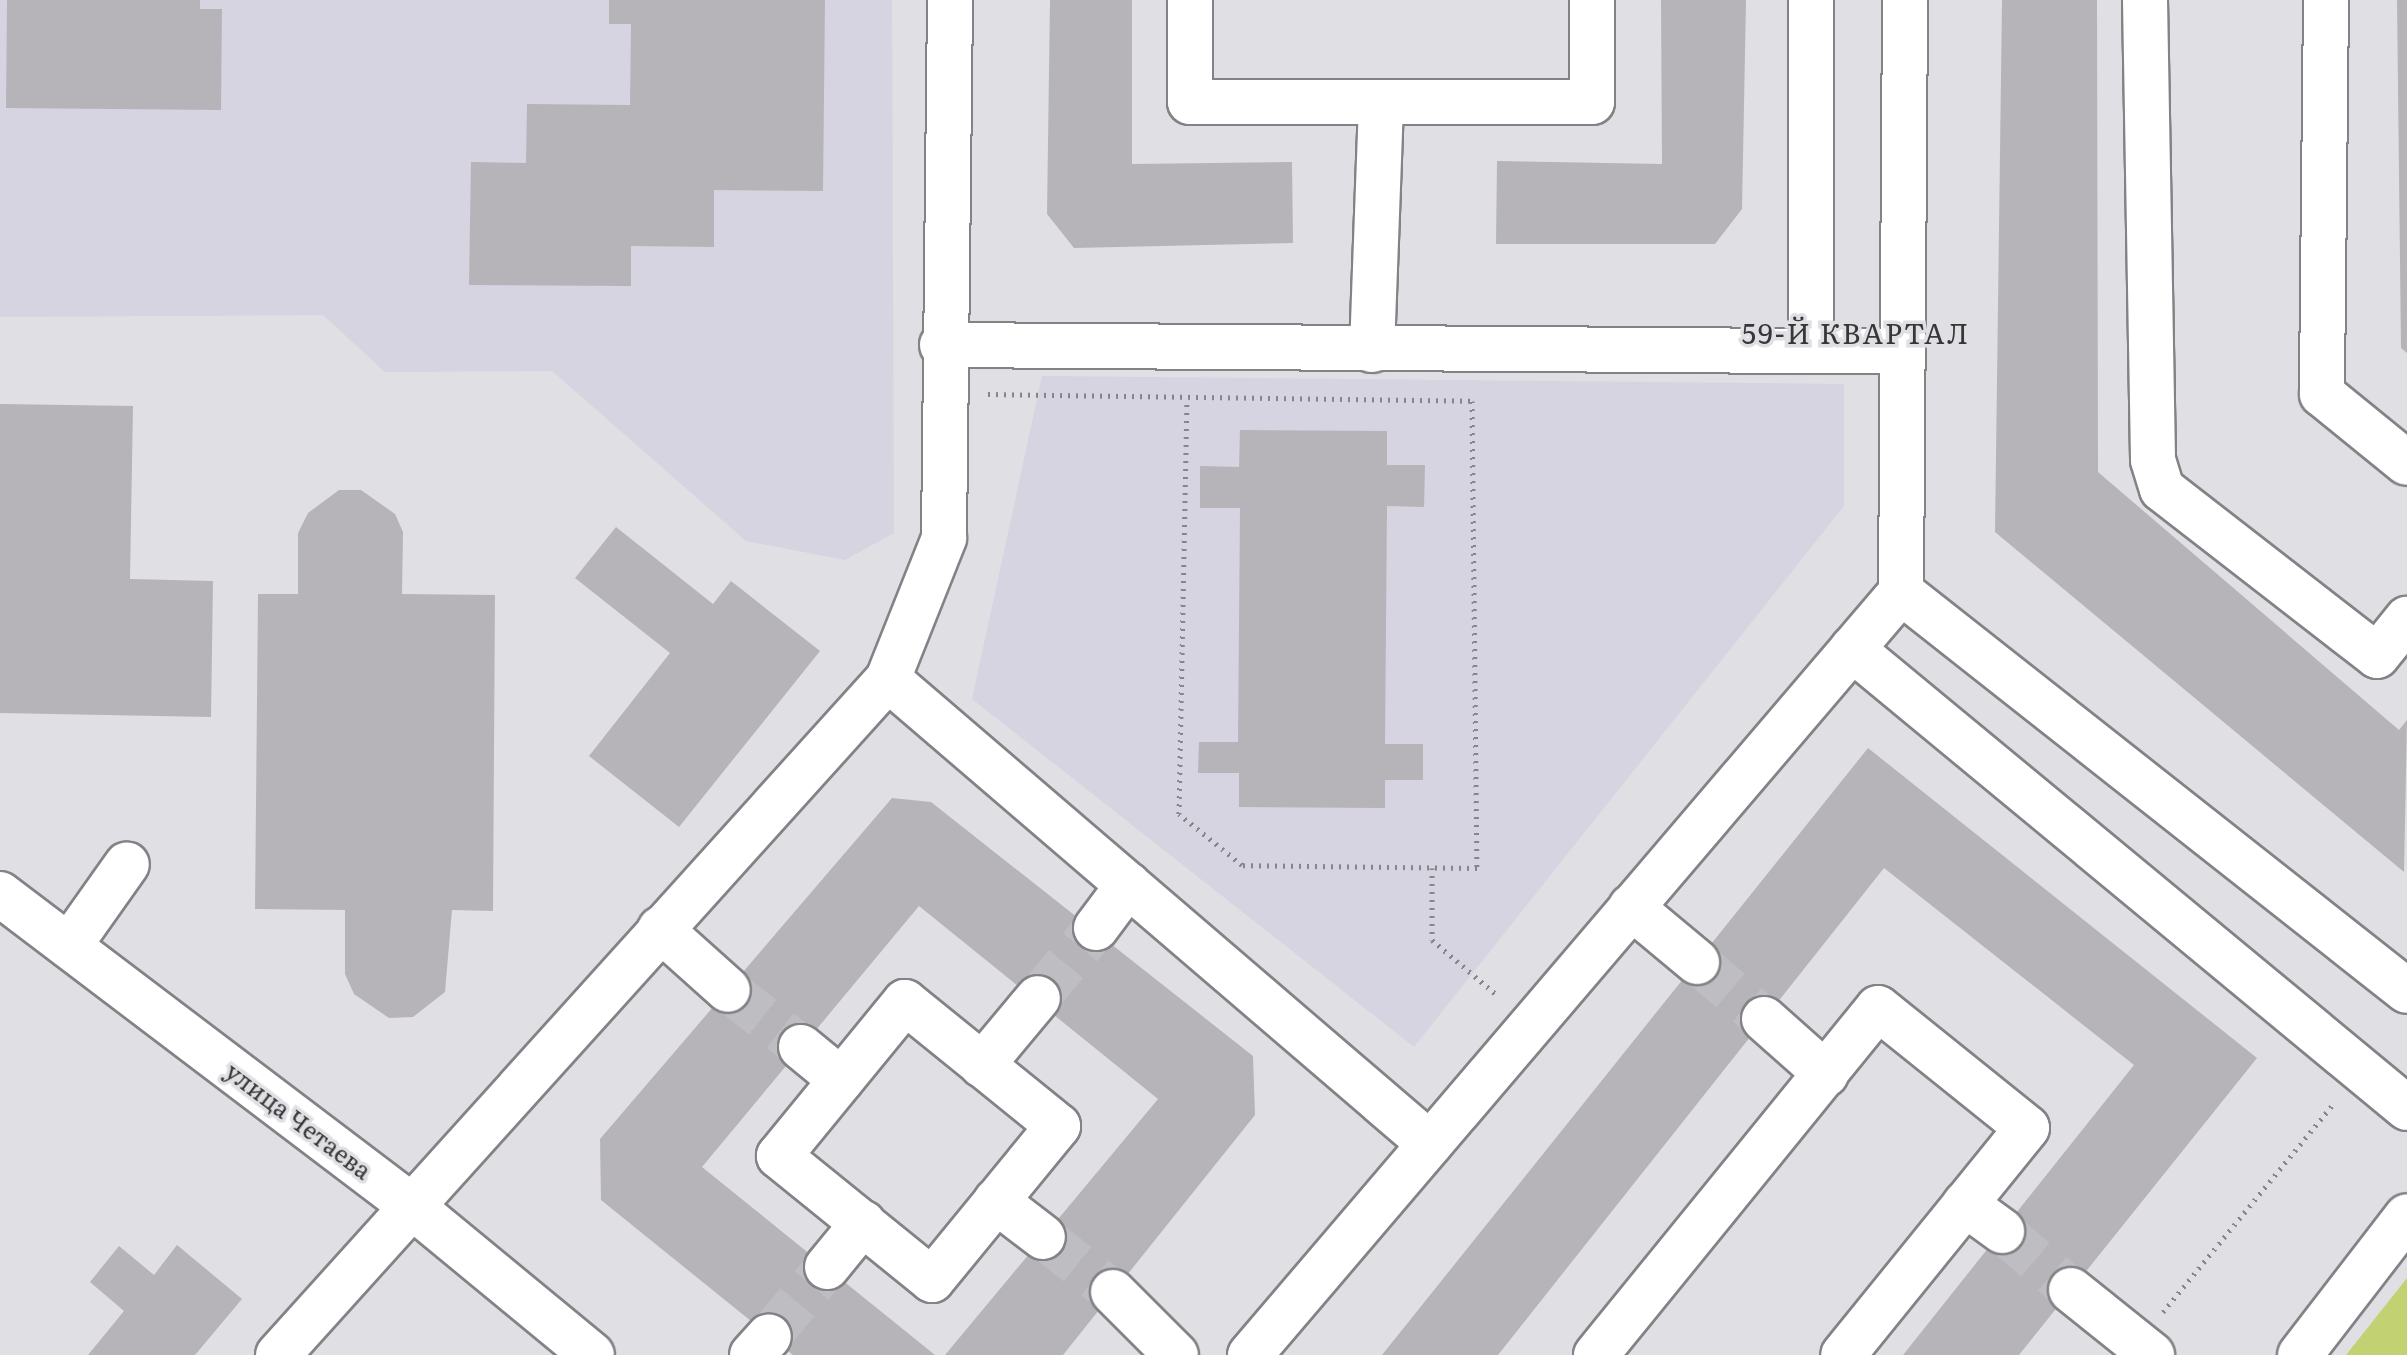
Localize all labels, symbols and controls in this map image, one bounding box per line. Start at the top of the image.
district label: 59-Й КВАРТАЛ [1742,315,1970,349]
street label: улица Четаева [220,1056,378,1184]

